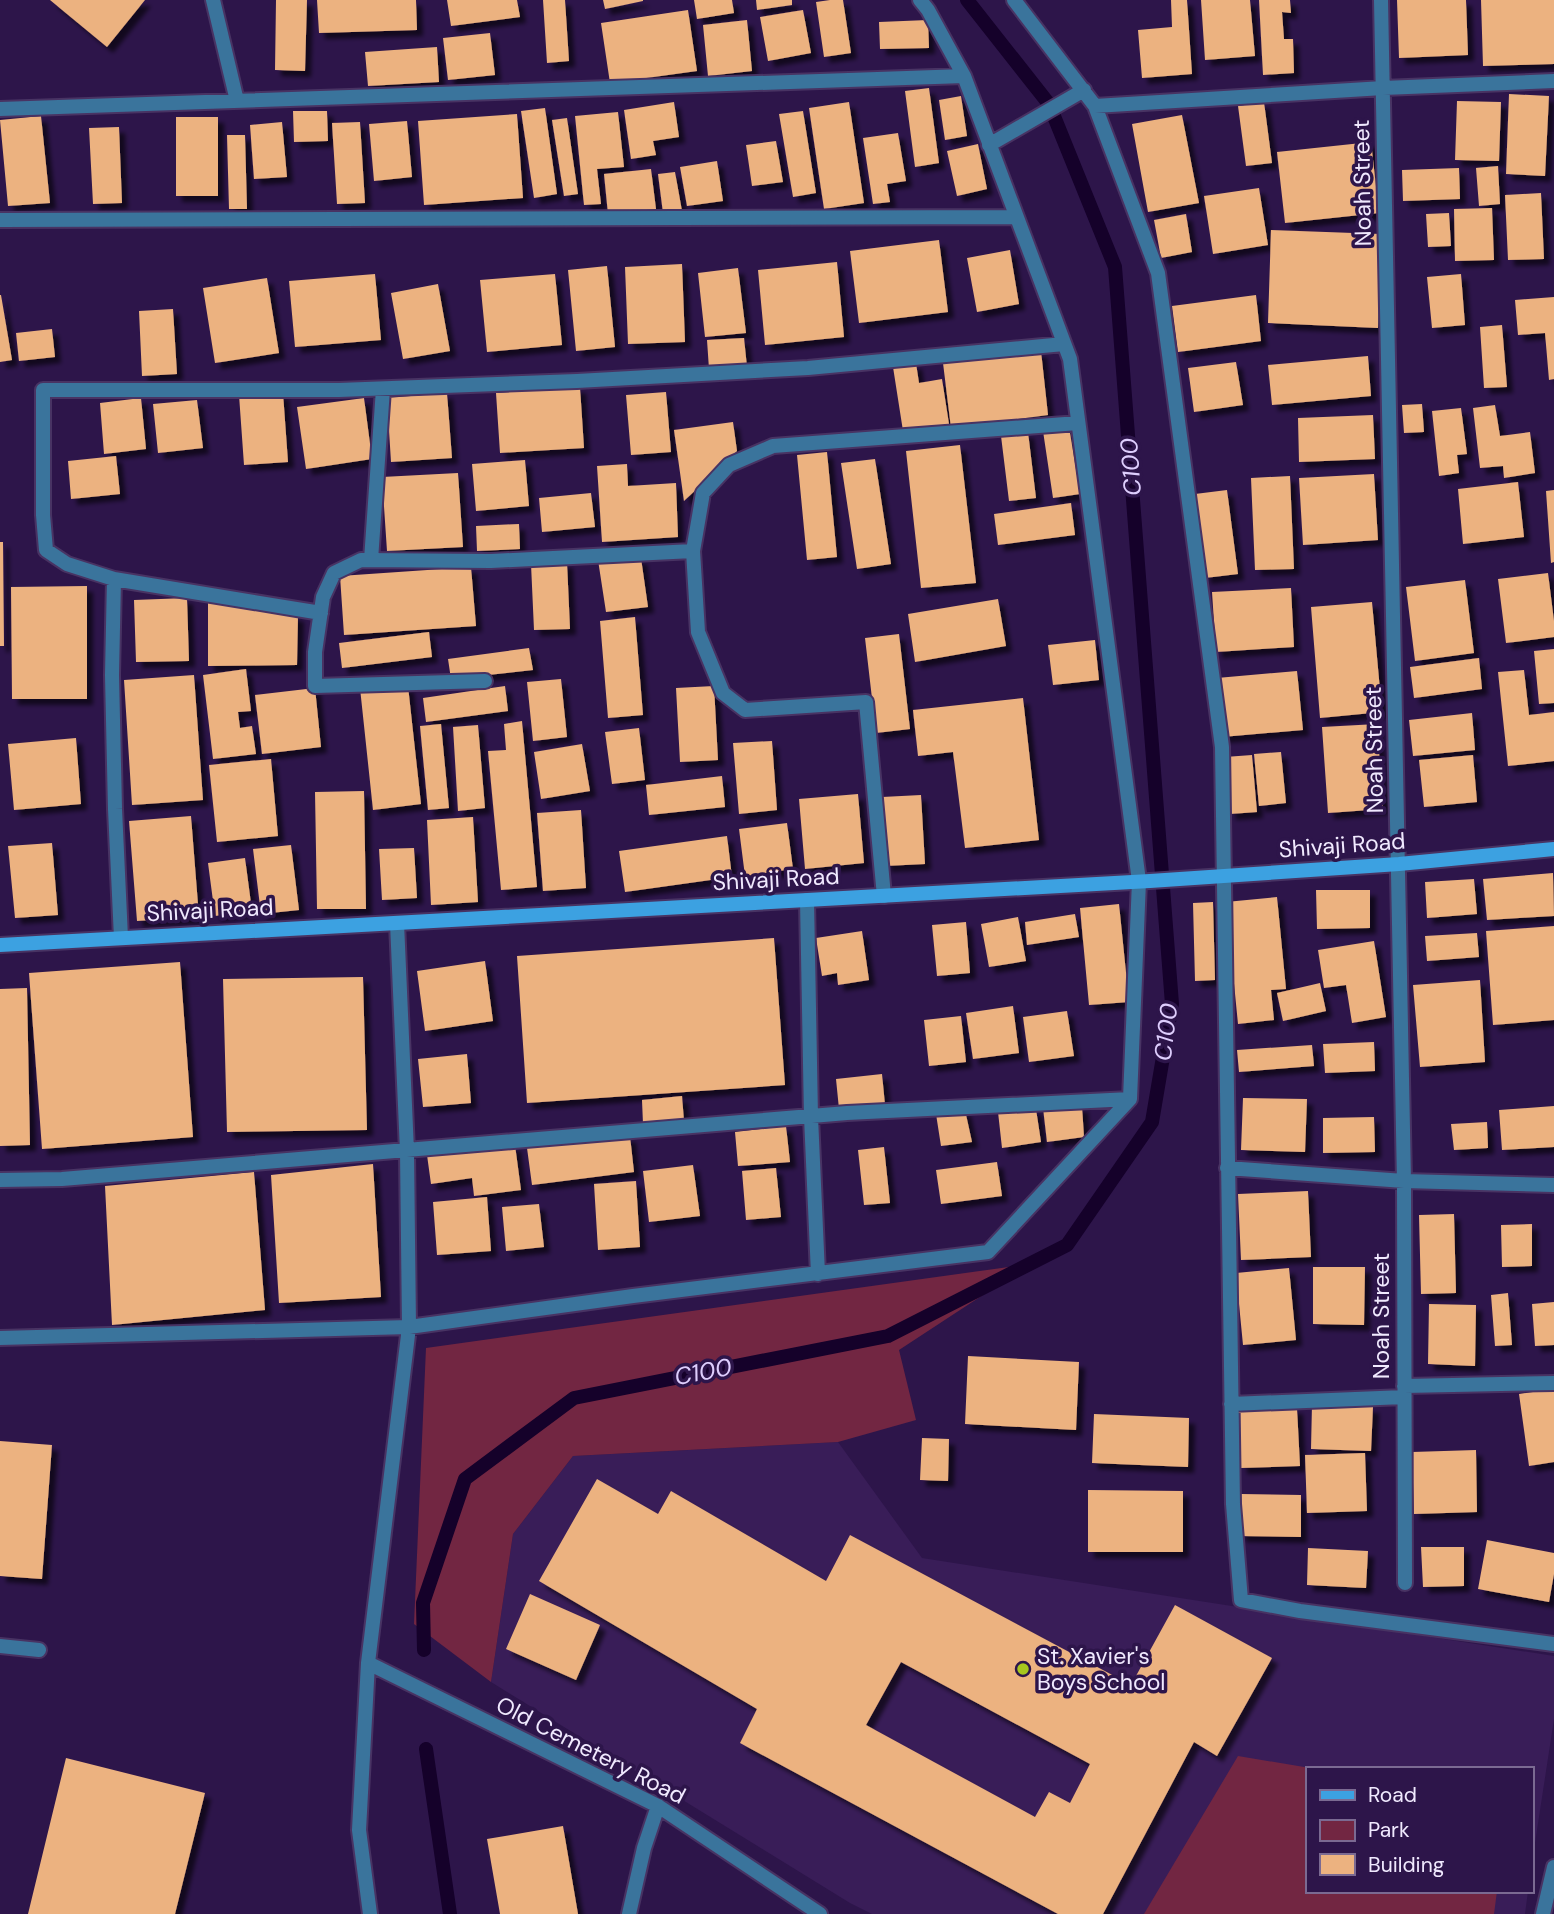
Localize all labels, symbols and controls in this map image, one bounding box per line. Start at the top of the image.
street label: Noah Street [1346,119,1378,247]
water label: C100 [1113,437,1148,497]
street label: Noah Street [1358,686,1390,814]
street label: Shivaji Road [1278,826,1406,864]
street label: Shivaji Road [712,861,840,897]
street label: Shivaji Road [146,892,274,928]
water label: C100 [1147,1001,1184,1062]
street label: Noah Street [1366,1253,1396,1379]
water label: C100 [672,1351,734,1392]
place label: St. Xavier's Boys School [1037,1641,1166,1697]
marker: St. Xavier's Boys School [1015,1661,1031,1677]
street label: Old Cemetery Road [491,1689,691,1811]
legend [1306,1767,1533,1893]
text: Road [1368,1781,1417,1809]
text: Park [1368,1816,1410,1844]
text: Building [1368,1851,1445,1879]

